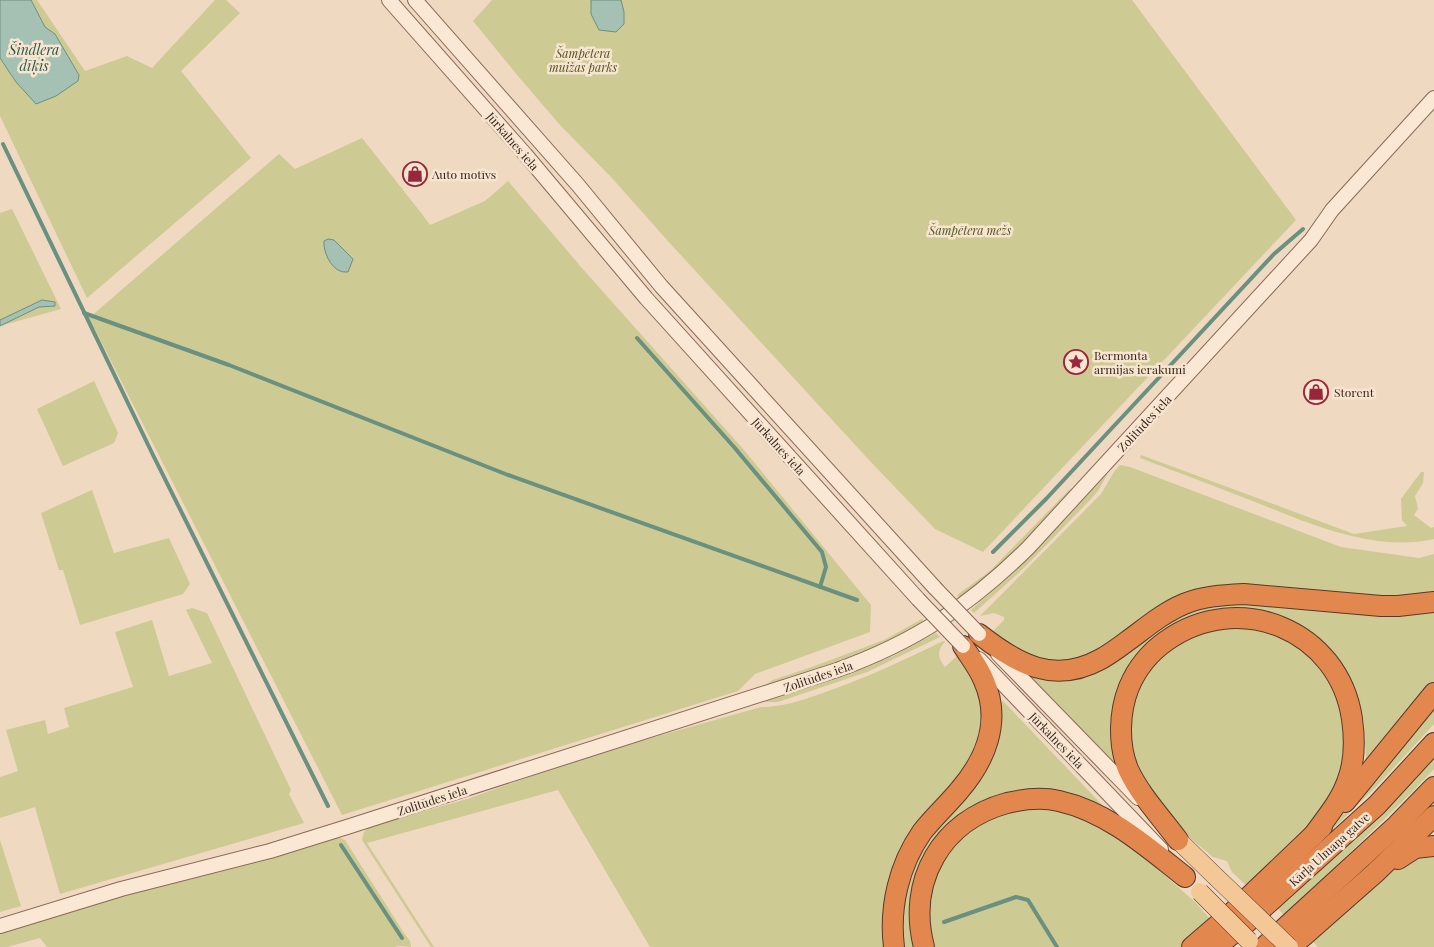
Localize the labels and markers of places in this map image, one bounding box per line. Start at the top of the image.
shop icon: Auto motīvs [402,161,428,187]
place label: Auto motīvs [431,166,496,182]
place label: Bermonta armijas ierakumi [1094,347,1186,377]
place icon: Bermonta armijas ierakumi [1063,349,1089,375]
shop icon: Storent [1303,379,1329,405]
place label: Storent [1334,384,1375,400]

